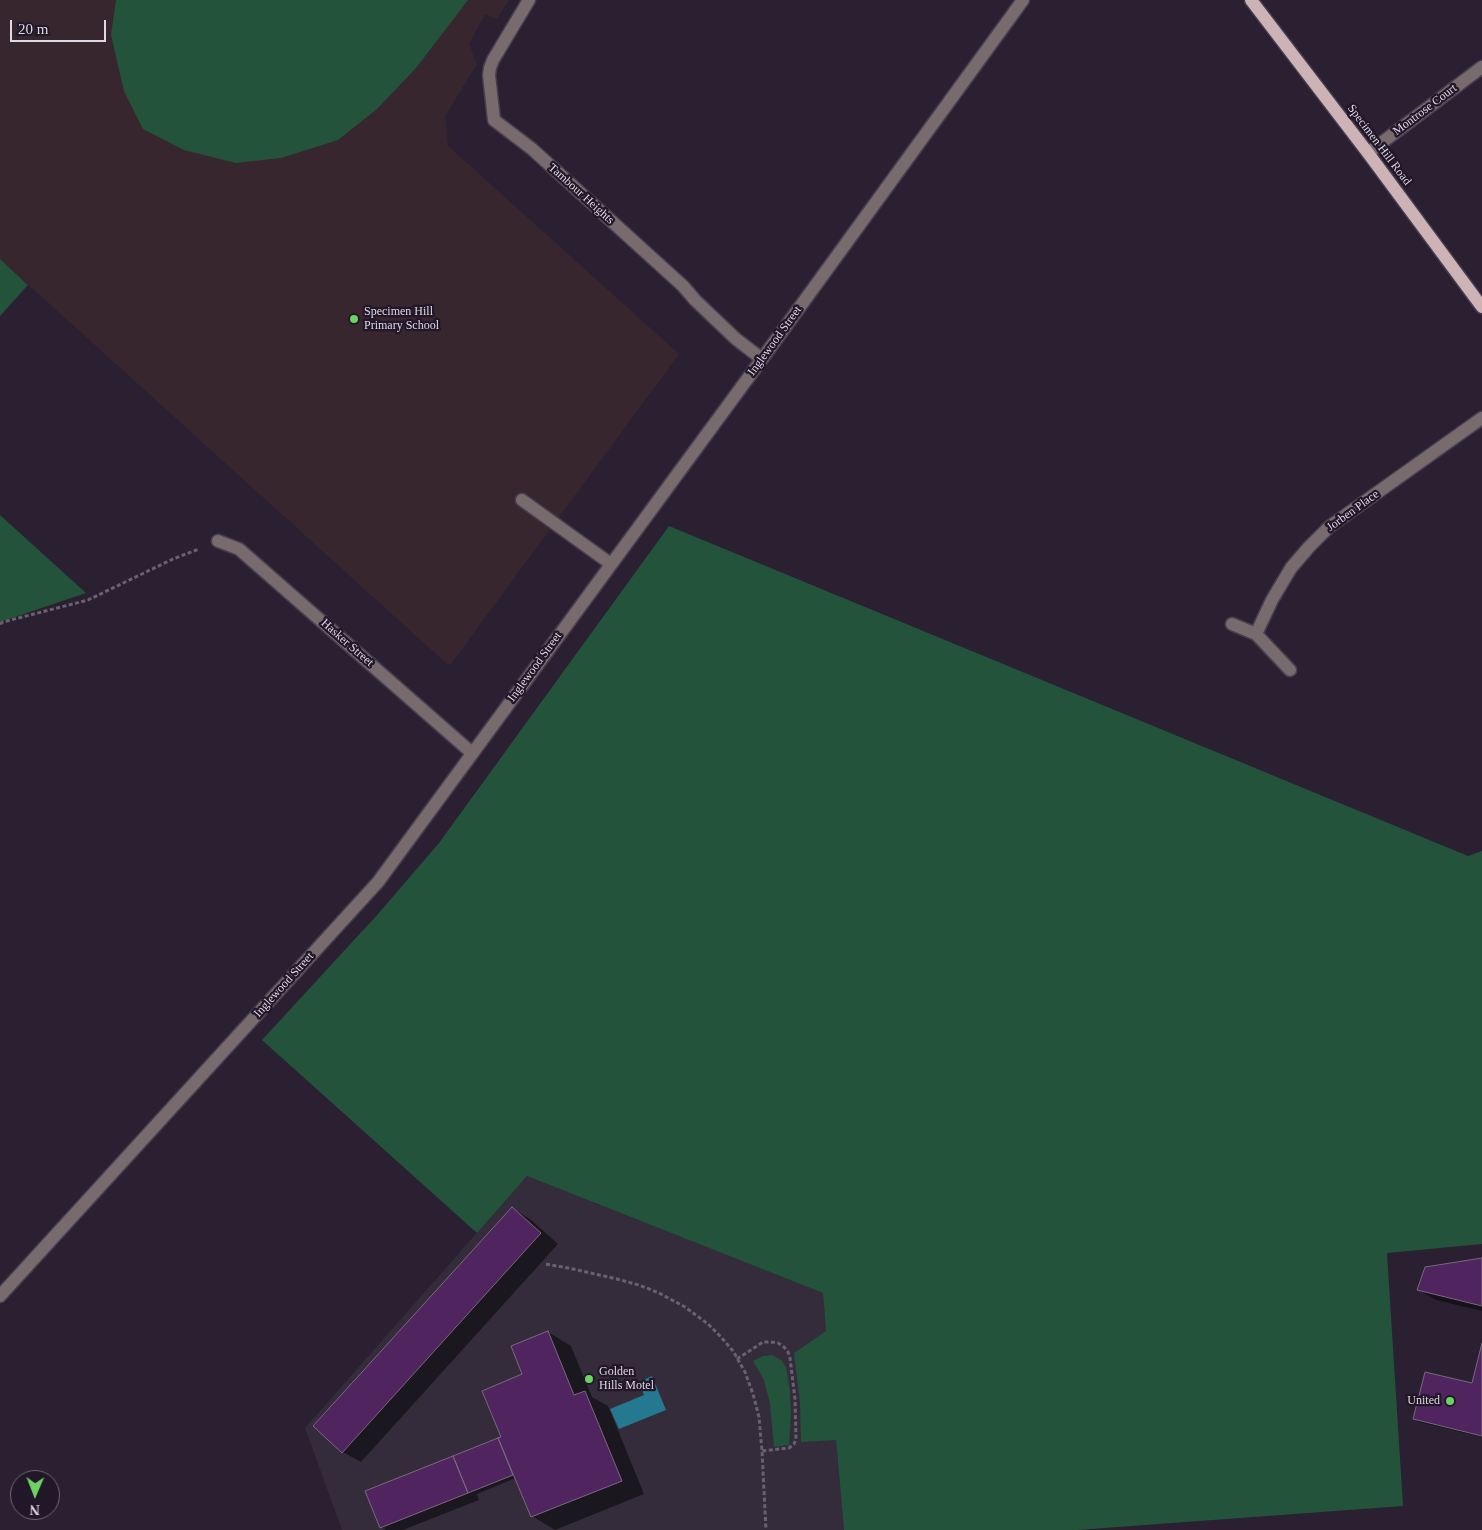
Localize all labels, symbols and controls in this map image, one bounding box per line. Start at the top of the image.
scale bar [12,10,109,42]
text: 20 m [18,21,48,37]
street label: Montrose Court [1390,81,1460,139]
street label: Specimen Hill Road [1344,102,1414,188]
street label: Tambour Heights [545,161,617,227]
street label: Inglewood Street [745,303,805,379]
place label: Specimen Hill Primary School [364,305,439,333]
marker: Specimen Hill Primary School [348,313,360,325]
street label: Jorben Place [1324,487,1382,535]
street label: Hasker Street [318,616,376,670]
street label: Inglewood Street [505,629,565,705]
street label: Inglewood Street [251,950,317,1020]
place label: Golden Hills Motel [599,1365,654,1393]
marker: Golden Hills Motel [583,1373,595,1385]
place label: United [1407,1394,1440,1408]
marker: United [1444,1395,1456,1407]
north arrow [10,1470,60,1520]
text: N [30,1502,40,1517]

